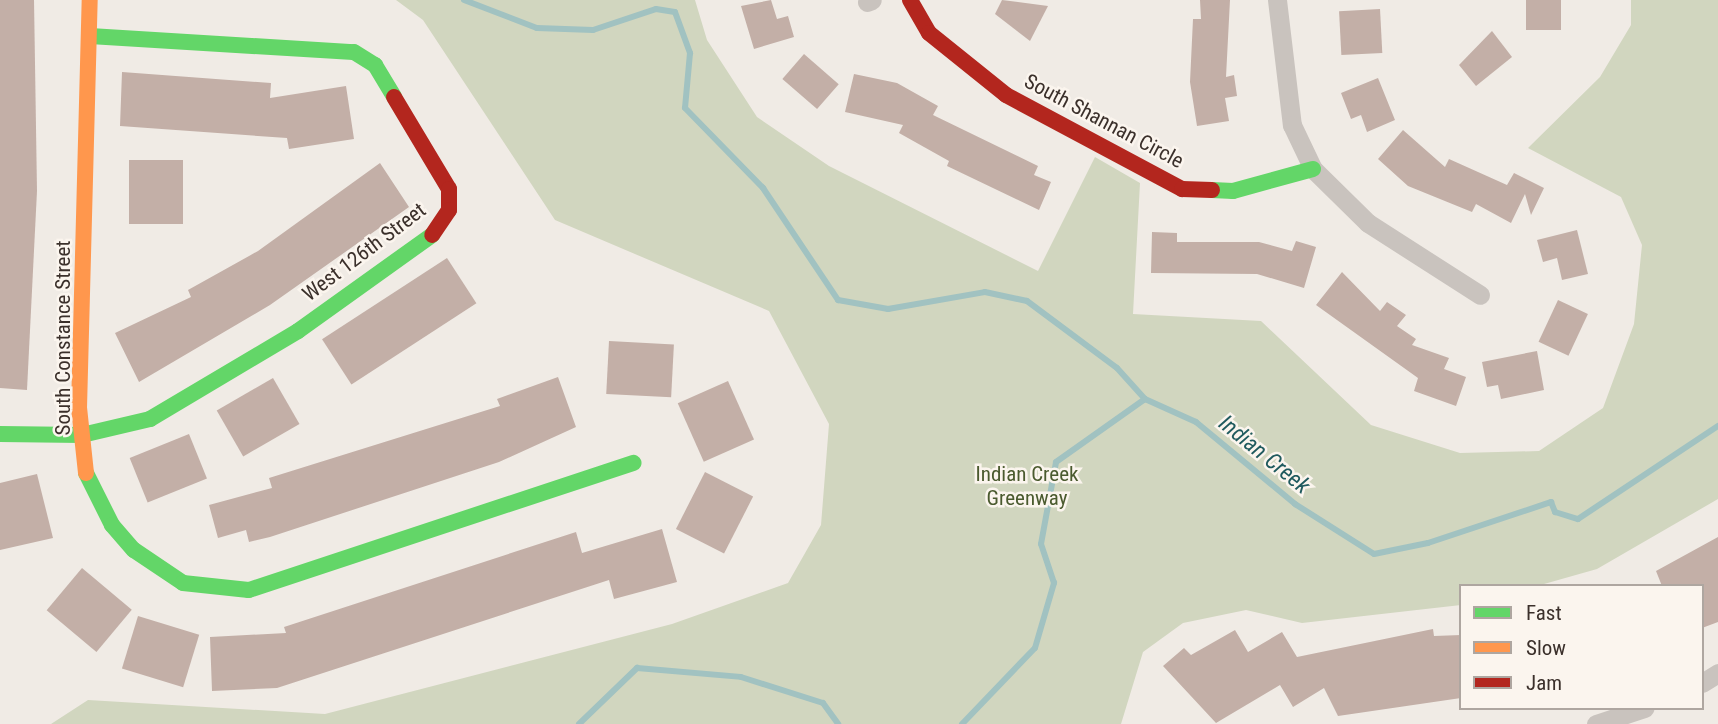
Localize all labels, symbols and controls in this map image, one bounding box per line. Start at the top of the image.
street label: South Shannan Circle [1020,68,1188,174]
street label: West 126th Street [297,198,431,306]
street label: South Constance Street [50,241,76,435]
water label: Indian Creek [1213,410,1315,500]
park label: Indian Creek Greenway [976,461,1078,511]
legend [1459,584,1704,710]
text: Fast [1526,601,1562,625]
text: Slow [1526,636,1566,660]
text: Jam [1526,671,1562,695]

